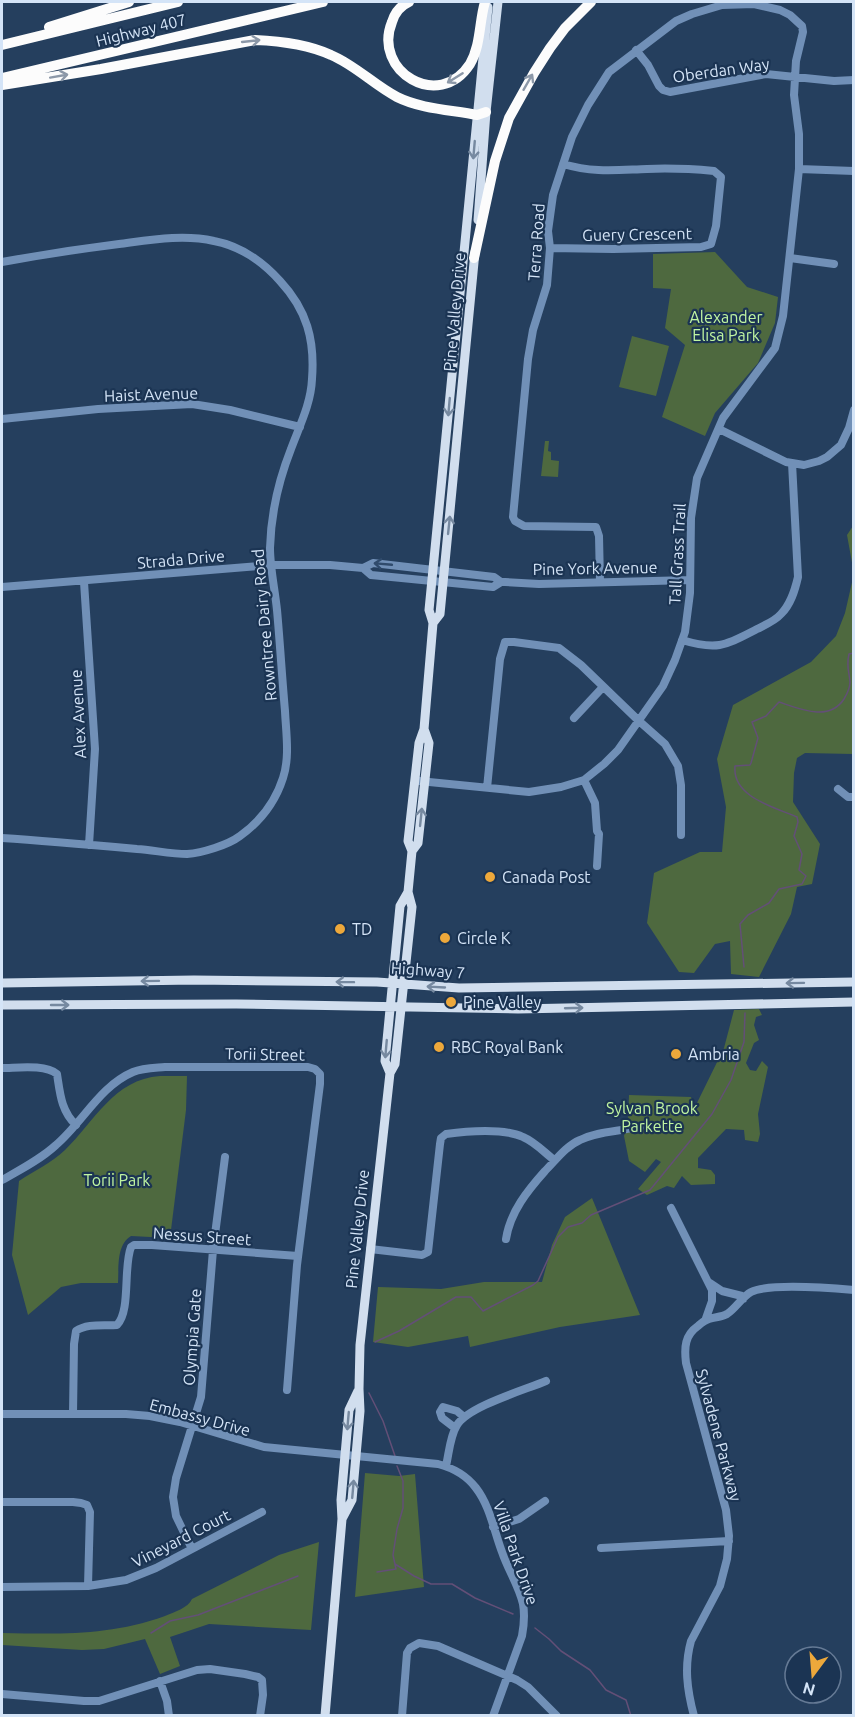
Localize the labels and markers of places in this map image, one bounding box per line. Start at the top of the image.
place label: Canada Post [502,868,591,886]
marker: Canada Post [483,870,497,884]
place label: TD [352,920,372,938]
marker: TD [333,922,347,936]
place label: Circle K [457,929,511,947]
marker: Circle K [438,931,452,945]
place label: Pine Valley [463,993,541,1011]
marker: Pine Valley [444,995,458,1009]
place label: RBC Royal Bank [451,1038,563,1056]
marker: RBC Royal Bank [432,1040,446,1054]
place label: Ambria [688,1045,740,1063]
marker: Ambria [669,1047,683,1061]

